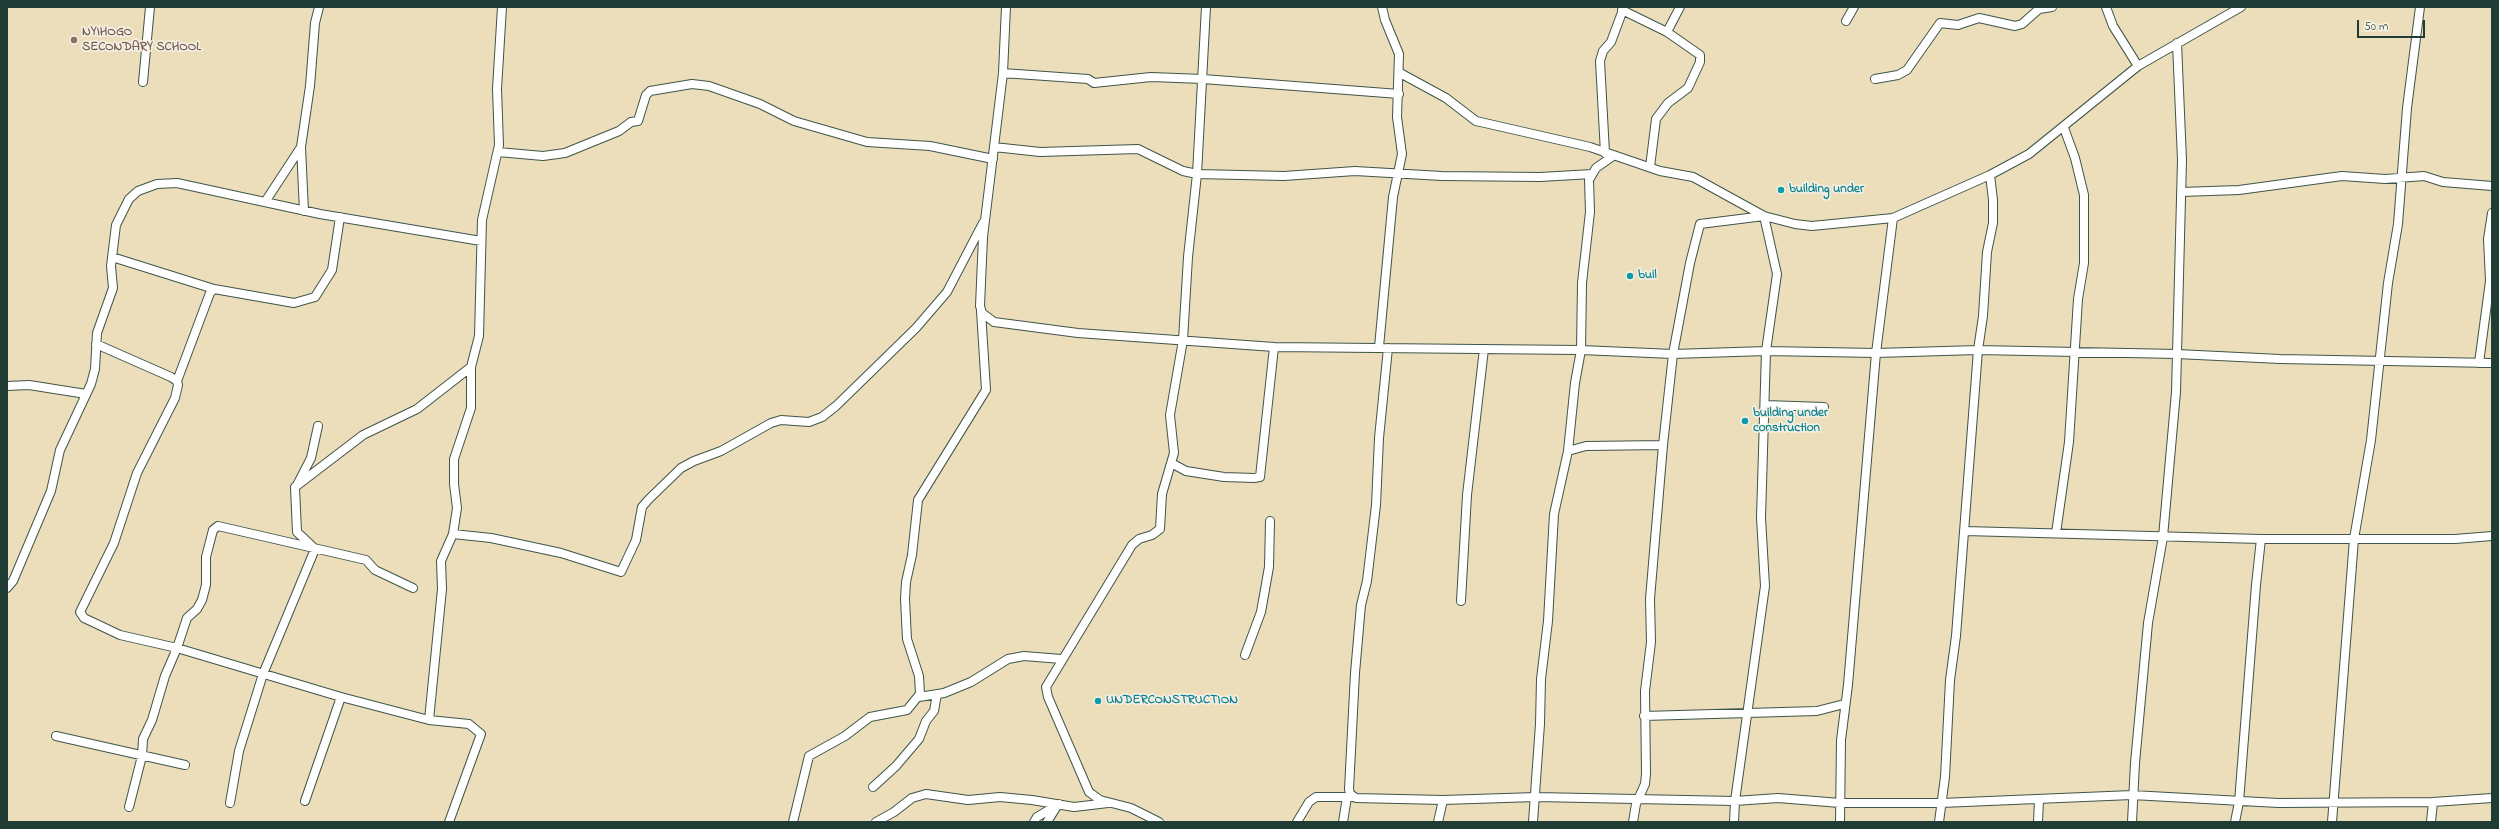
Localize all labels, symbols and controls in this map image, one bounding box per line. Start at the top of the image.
scale bar [2359,12,2427,38]
text: 50 m [2364,18,2388,36]
place label: NYIHOGO SECONDARY SCHOOL [82,25,201,56]
marker: NYIHOGO SECONDARY SCHOOL [69,35,79,45]
place label: building under [1789,182,1864,198]
marker: building under [1776,185,1786,195]
place label: buil [1638,268,1657,284]
marker: buil [1625,271,1635,281]
place label: building under construction [1753,406,1828,437]
marker: building under construction [1740,416,1750,426]
place label: UNDERCONSTRUCTION [1106,693,1238,709]
marker: UNDERCONSTRUCTION [1093,696,1103,706]

